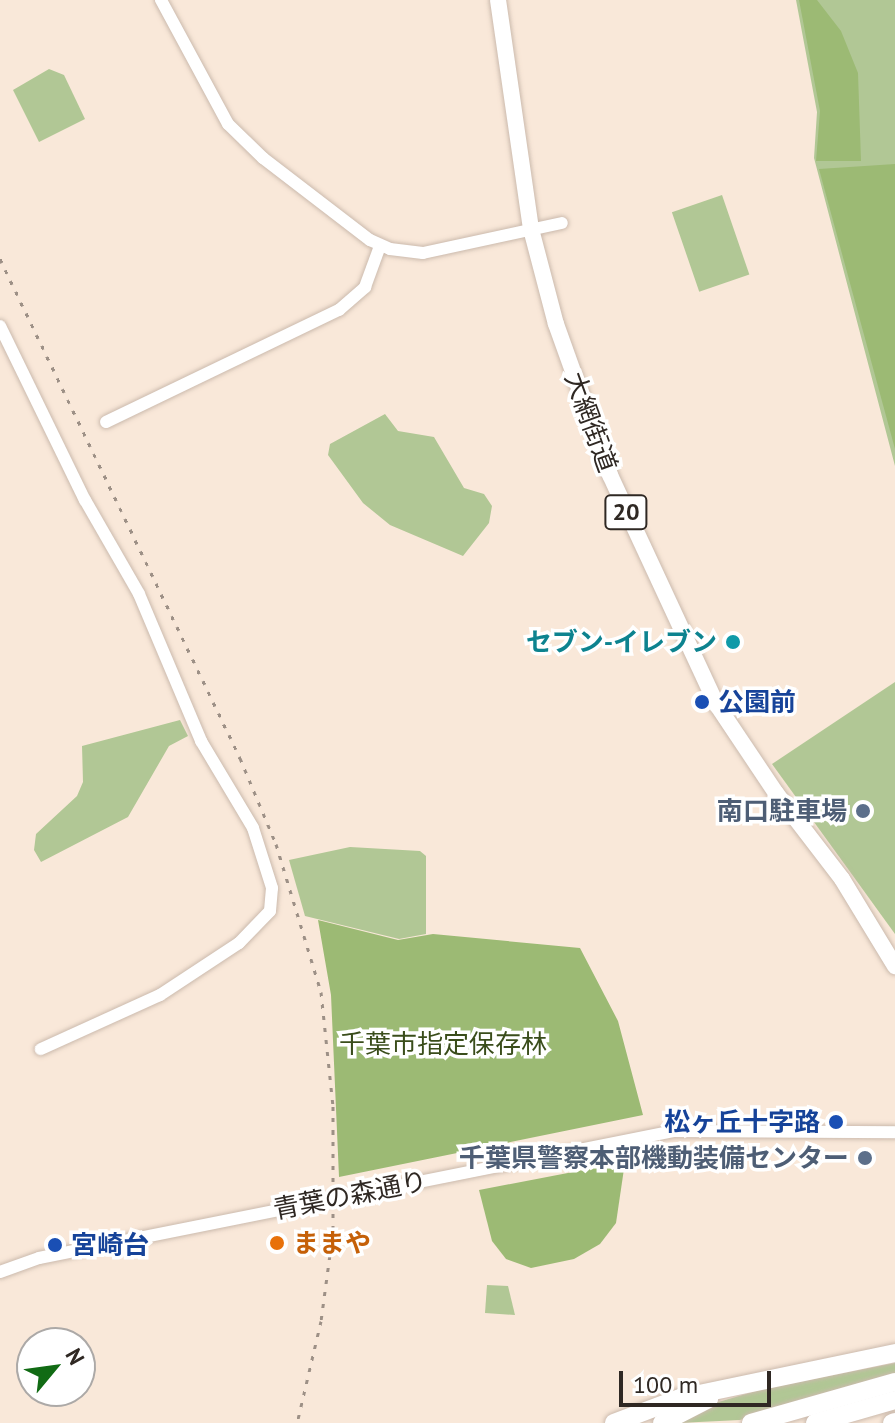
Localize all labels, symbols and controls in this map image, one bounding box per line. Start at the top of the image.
street label: 大網街道 [559,368,623,476]
road number: 20 [604,492,648,532]
place label: セブン-イレブン [526,626,717,658]
marker: セブン-イレブン [724,633,742,651]
place label: 公園前 [718,686,796,718]
marker: 公園前 [693,693,711,711]
place label: 南口駐車場 [717,795,847,827]
marker: 南口駐車場 [854,802,872,820]
park label: 千葉市指定保存林 [339,1028,547,1060]
place label: 松ヶ丘十字路 [664,1106,820,1138]
marker: 松ヶ丘十字路 [827,1113,845,1131]
place label: 千葉県警察本部機動装備センター [459,1142,849,1174]
marker: 千葉県警察本部機動装備センター [856,1149,874,1167]
street label: 青葉の森通り [270,1165,430,1225]
place label: ままや [293,1227,371,1259]
place label: 宮崎台 [71,1229,149,1261]
marker: ままや [268,1234,286,1252]
marker: 宮崎台 [46,1236,64,1254]
north arrow [16,1327,96,1407]
text: N [59,1343,91,1369]
scale bar [623,1355,775,1405]
text: 100 m [633,1369,698,1400]

